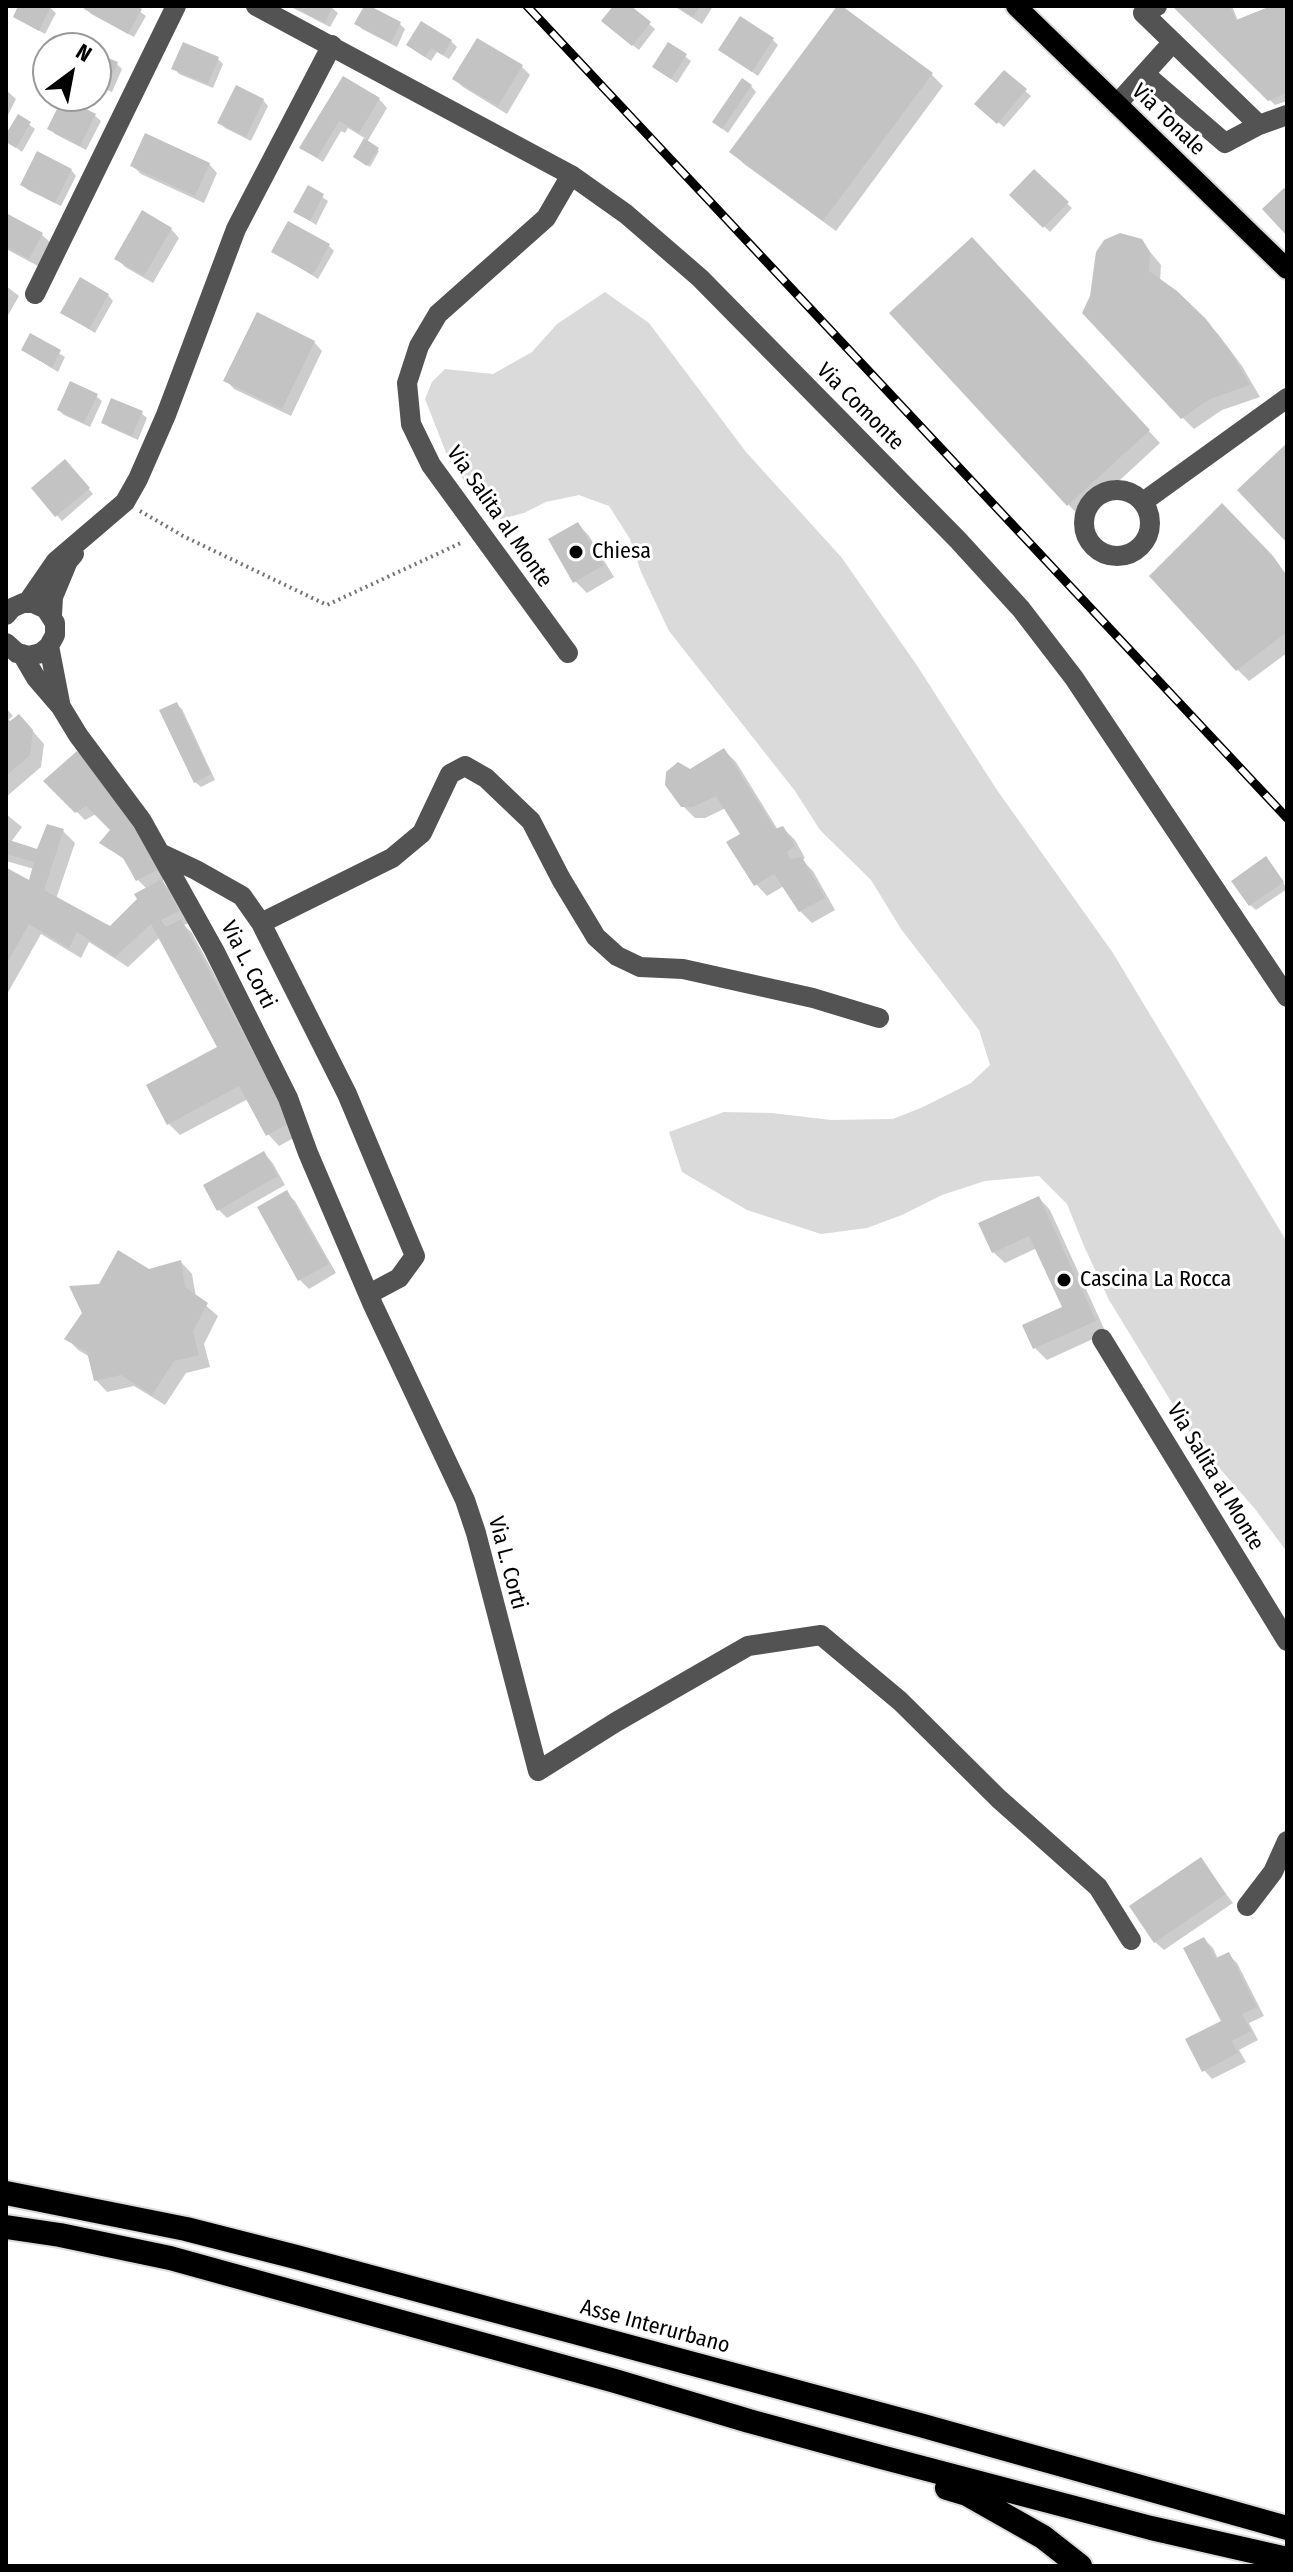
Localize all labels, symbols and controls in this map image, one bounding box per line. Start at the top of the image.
north arrow [32,32,112,112]
text: N [71,38,97,68]
street label: Via Tonale [1126,79,1210,161]
street label: Via Comonte [811,358,909,456]
street label: Via Salita al Monte [440,441,558,593]
place label: Chiesa [592,539,651,565]
marker: Chiesa [567,543,585,561]
street label: Via L. Corti [215,917,281,1013]
place label: Cascina La Rocca [1080,1267,1231,1293]
marker: Cascina La Rocca [1055,1271,1073,1289]
street label: Via Salita al Monte [1161,1399,1269,1555]
street label: Via L. Corti [482,1514,532,1612]
street label: Asse Interurbano [577,2294,733,2360]

